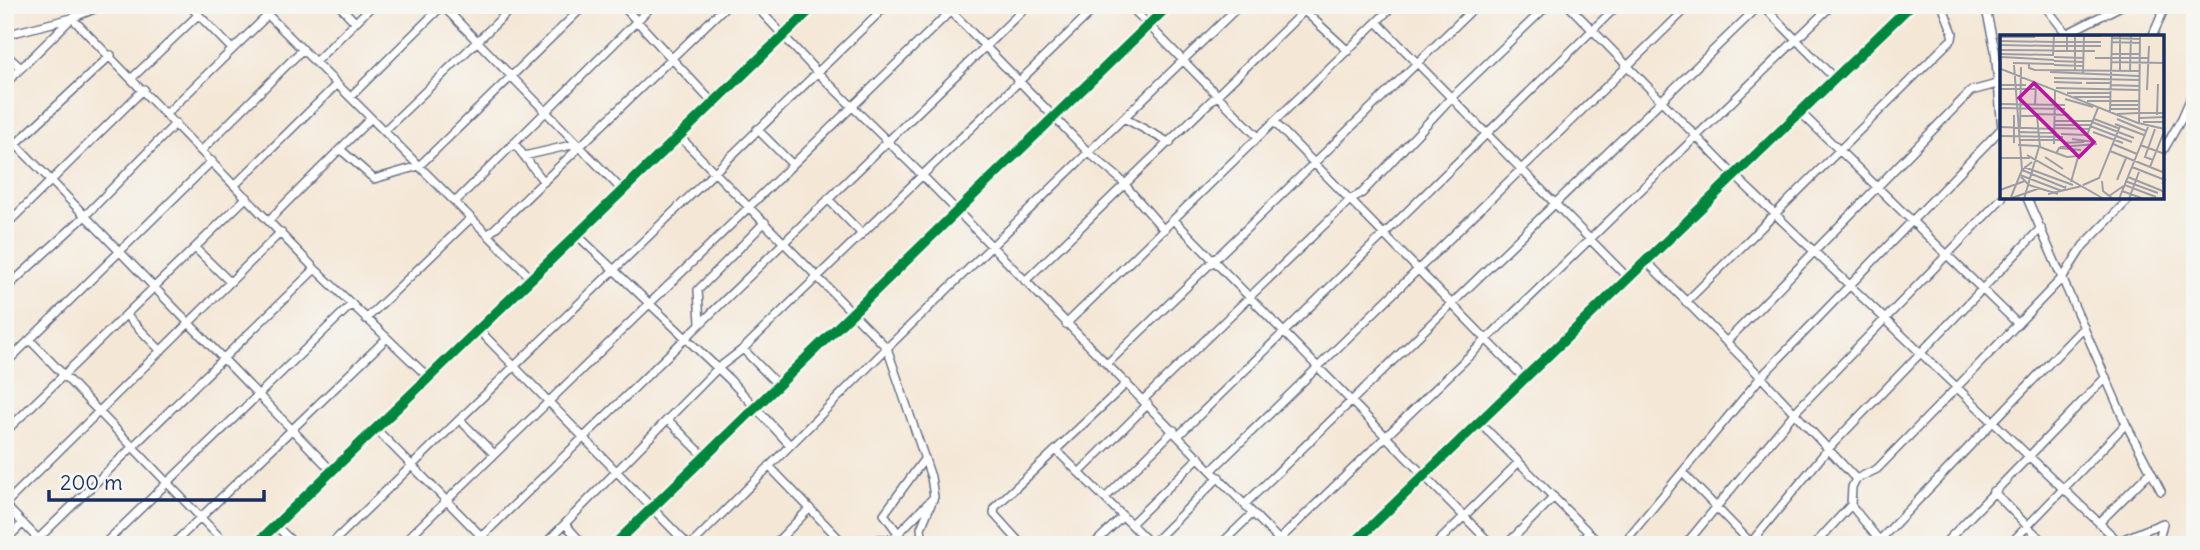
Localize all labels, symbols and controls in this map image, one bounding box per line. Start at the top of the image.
inset map [2000,35,2165,200]
scale bar [49,459,264,503]
text: 200 m [60,469,123,496]

